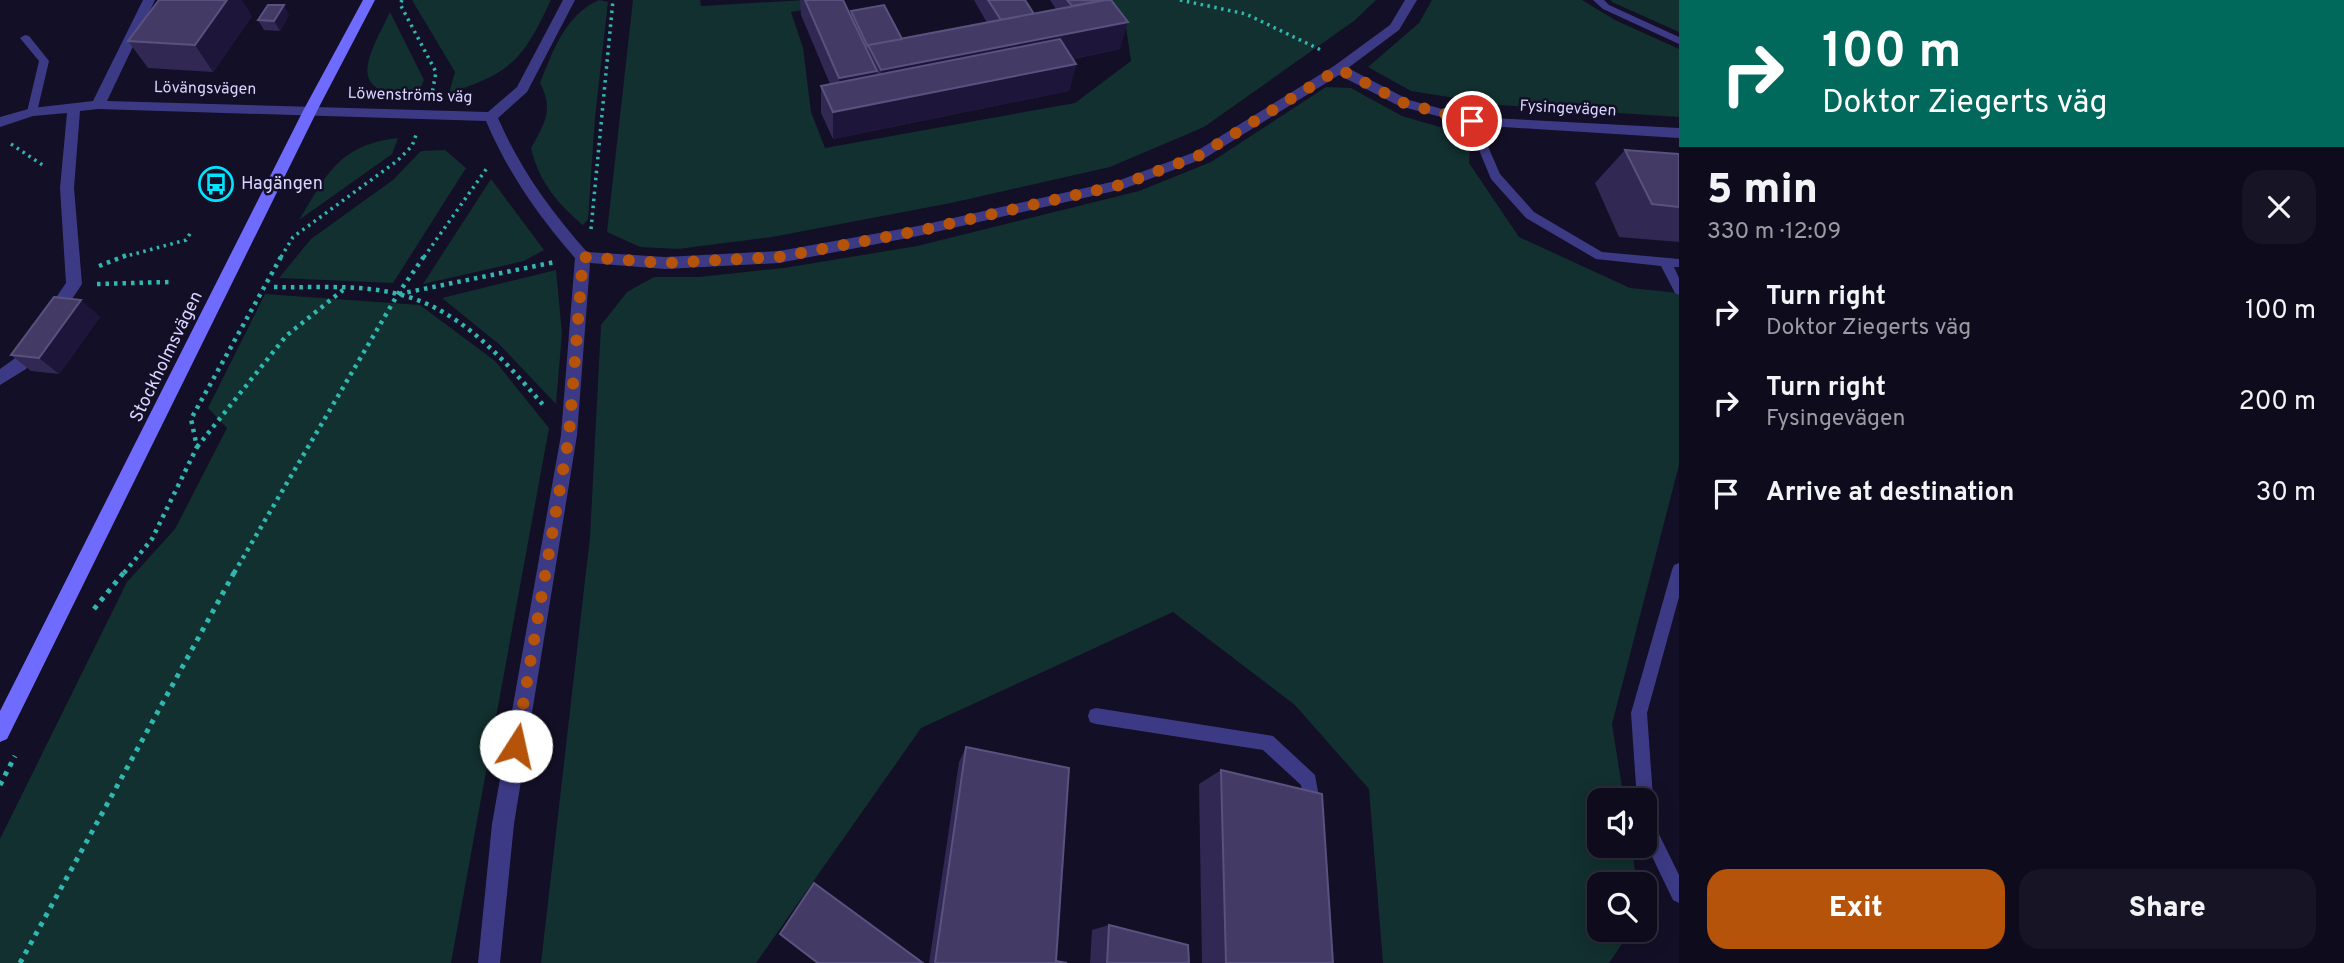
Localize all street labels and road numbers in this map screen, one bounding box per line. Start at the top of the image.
street label: Lövängsvägen [154,78,256,100]
street label: Löwenströms väg [347,84,473,108]
street label: Fysingevägen [1519,96,1617,122]
street label: Stockholmsvägen [125,288,209,426]

